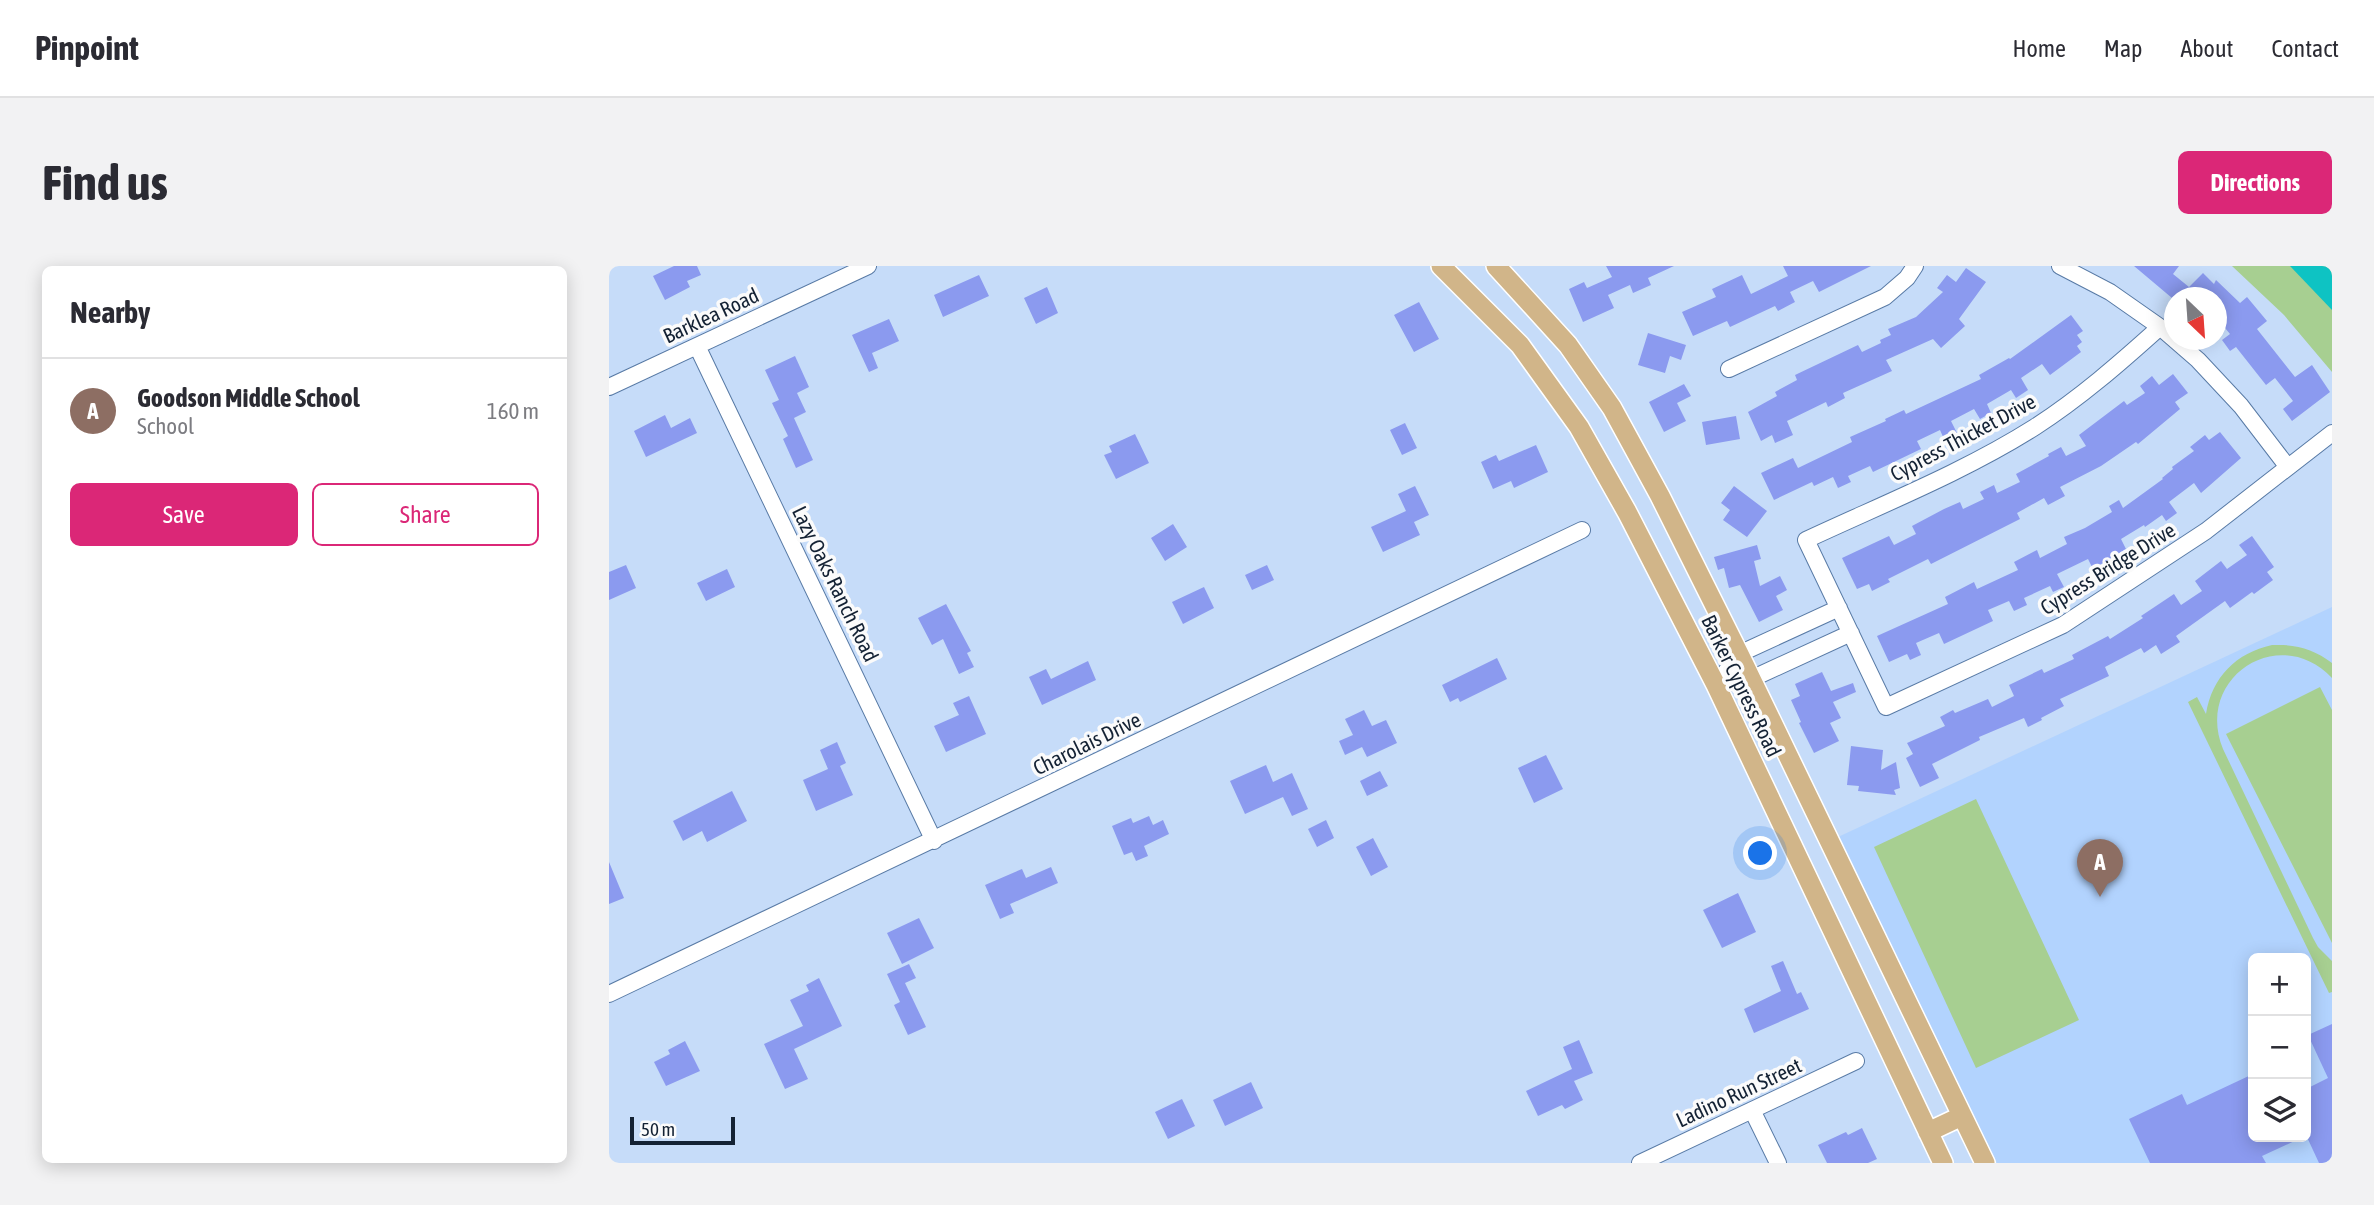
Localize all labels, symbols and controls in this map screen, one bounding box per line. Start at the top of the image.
text: Pinpoint [35,29,139,67]
text: Home [2012,35,2066,62]
text: Map [2104,35,2142,62]
text: About [2180,35,2233,62]
text: Contact [2271,35,2339,62]
button: Directions [2178,151,2332,214]
text: Find us [42,154,168,210]
street label: Barklea Road [659,282,762,348]
north arrow [2164,287,2227,350]
text: Nearby [70,295,150,329]
text: Goodson Middle School [137,383,360,413]
street label: Cypress Thicket Drive [1886,389,2039,486]
text: A [87,398,99,424]
text: 160 m [487,398,539,424]
text: School [137,413,194,439]
button: Save [70,483,298,546]
button: Share [312,483,539,546]
street label: Lazy Oaks Ranch Road [788,502,884,665]
street label: Cypress Bridge Drive [2036,517,2179,619]
street label: Barker Cypress Road [1697,611,1787,760]
street label: Charolais Drive [1029,707,1144,779]
your location [1743,836,1777,870]
pin: A [2077,839,2123,897]
map controls [2248,953,2311,1142]
button: + [2248,953,2311,1016]
button: − [2248,1016,2311,1079]
street label: Ladino Run Street [1672,1053,1805,1132]
button: layers [2248,1079,2311,1142]
scale bar [630,1114,735,1146]
text: 50 m [641,1118,675,1140]

